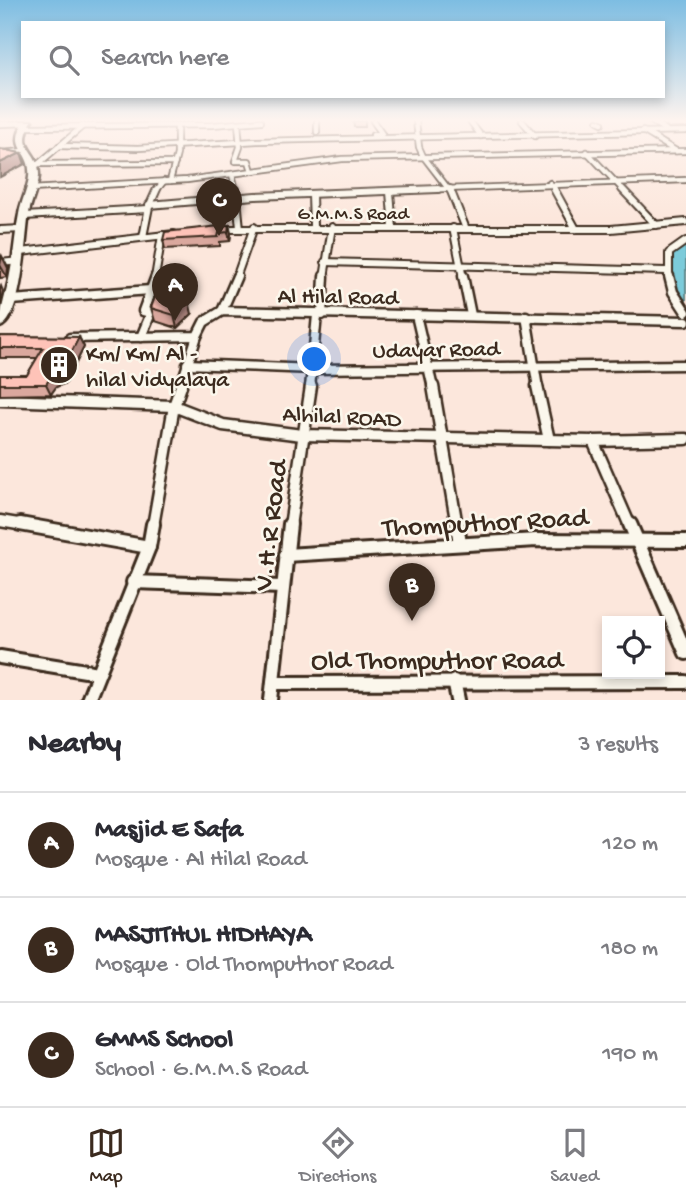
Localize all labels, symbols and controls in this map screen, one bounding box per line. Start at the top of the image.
search box [21,21,665,98]
icon: search [45,41,83,79]
text: Search here [101,44,229,75]
pin: C [196,178,242,236]
street label: G.M.M.S Road [297,204,410,227]
pin: A [152,263,198,321]
street label: Al Hilal Road [277,284,400,313]
street label: Udayar Road [372,337,502,366]
place label: Km/ Km/ Al - hilal Vidyalaya [86,342,230,395]
your location [297,342,331,376]
building icon: Km/ Km/ Al - hilal Vidyalaya [38,344,80,386]
street label: Alhilal ROAD [282,402,403,435]
street label: V.H.R Road [248,456,297,594]
street label: Thomputhor Road [380,502,591,546]
pin: B [389,563,435,621]
map controls [602,616,665,679]
button: locate [602,616,665,679]
street label: Old Thomputhor Road [311,646,566,679]
text: Nearby [28,728,121,763]
text: 3 results [578,732,658,759]
text: Masjid E Safa [95,816,243,847]
text: A [44,831,58,858]
text: 120 m [603,831,658,858]
text: Mosque · Al Hilal Road [95,847,307,874]
text: MASJITHUL HIDHAYA [95,921,312,952]
text: B [45,936,57,963]
text: 180 m [601,936,658,963]
text: Mosque · Old Thomputhor Road [95,952,393,979]
text: GMMS School [95,1026,233,1057]
text: C [45,1041,57,1068]
text: 190 m [602,1041,658,1068]
text: School · G.M.M.S Road [95,1057,307,1084]
tab: Map [87,1124,125,1189]
tab: Directions [299,1124,376,1189]
tab: Saved [550,1124,599,1189]

